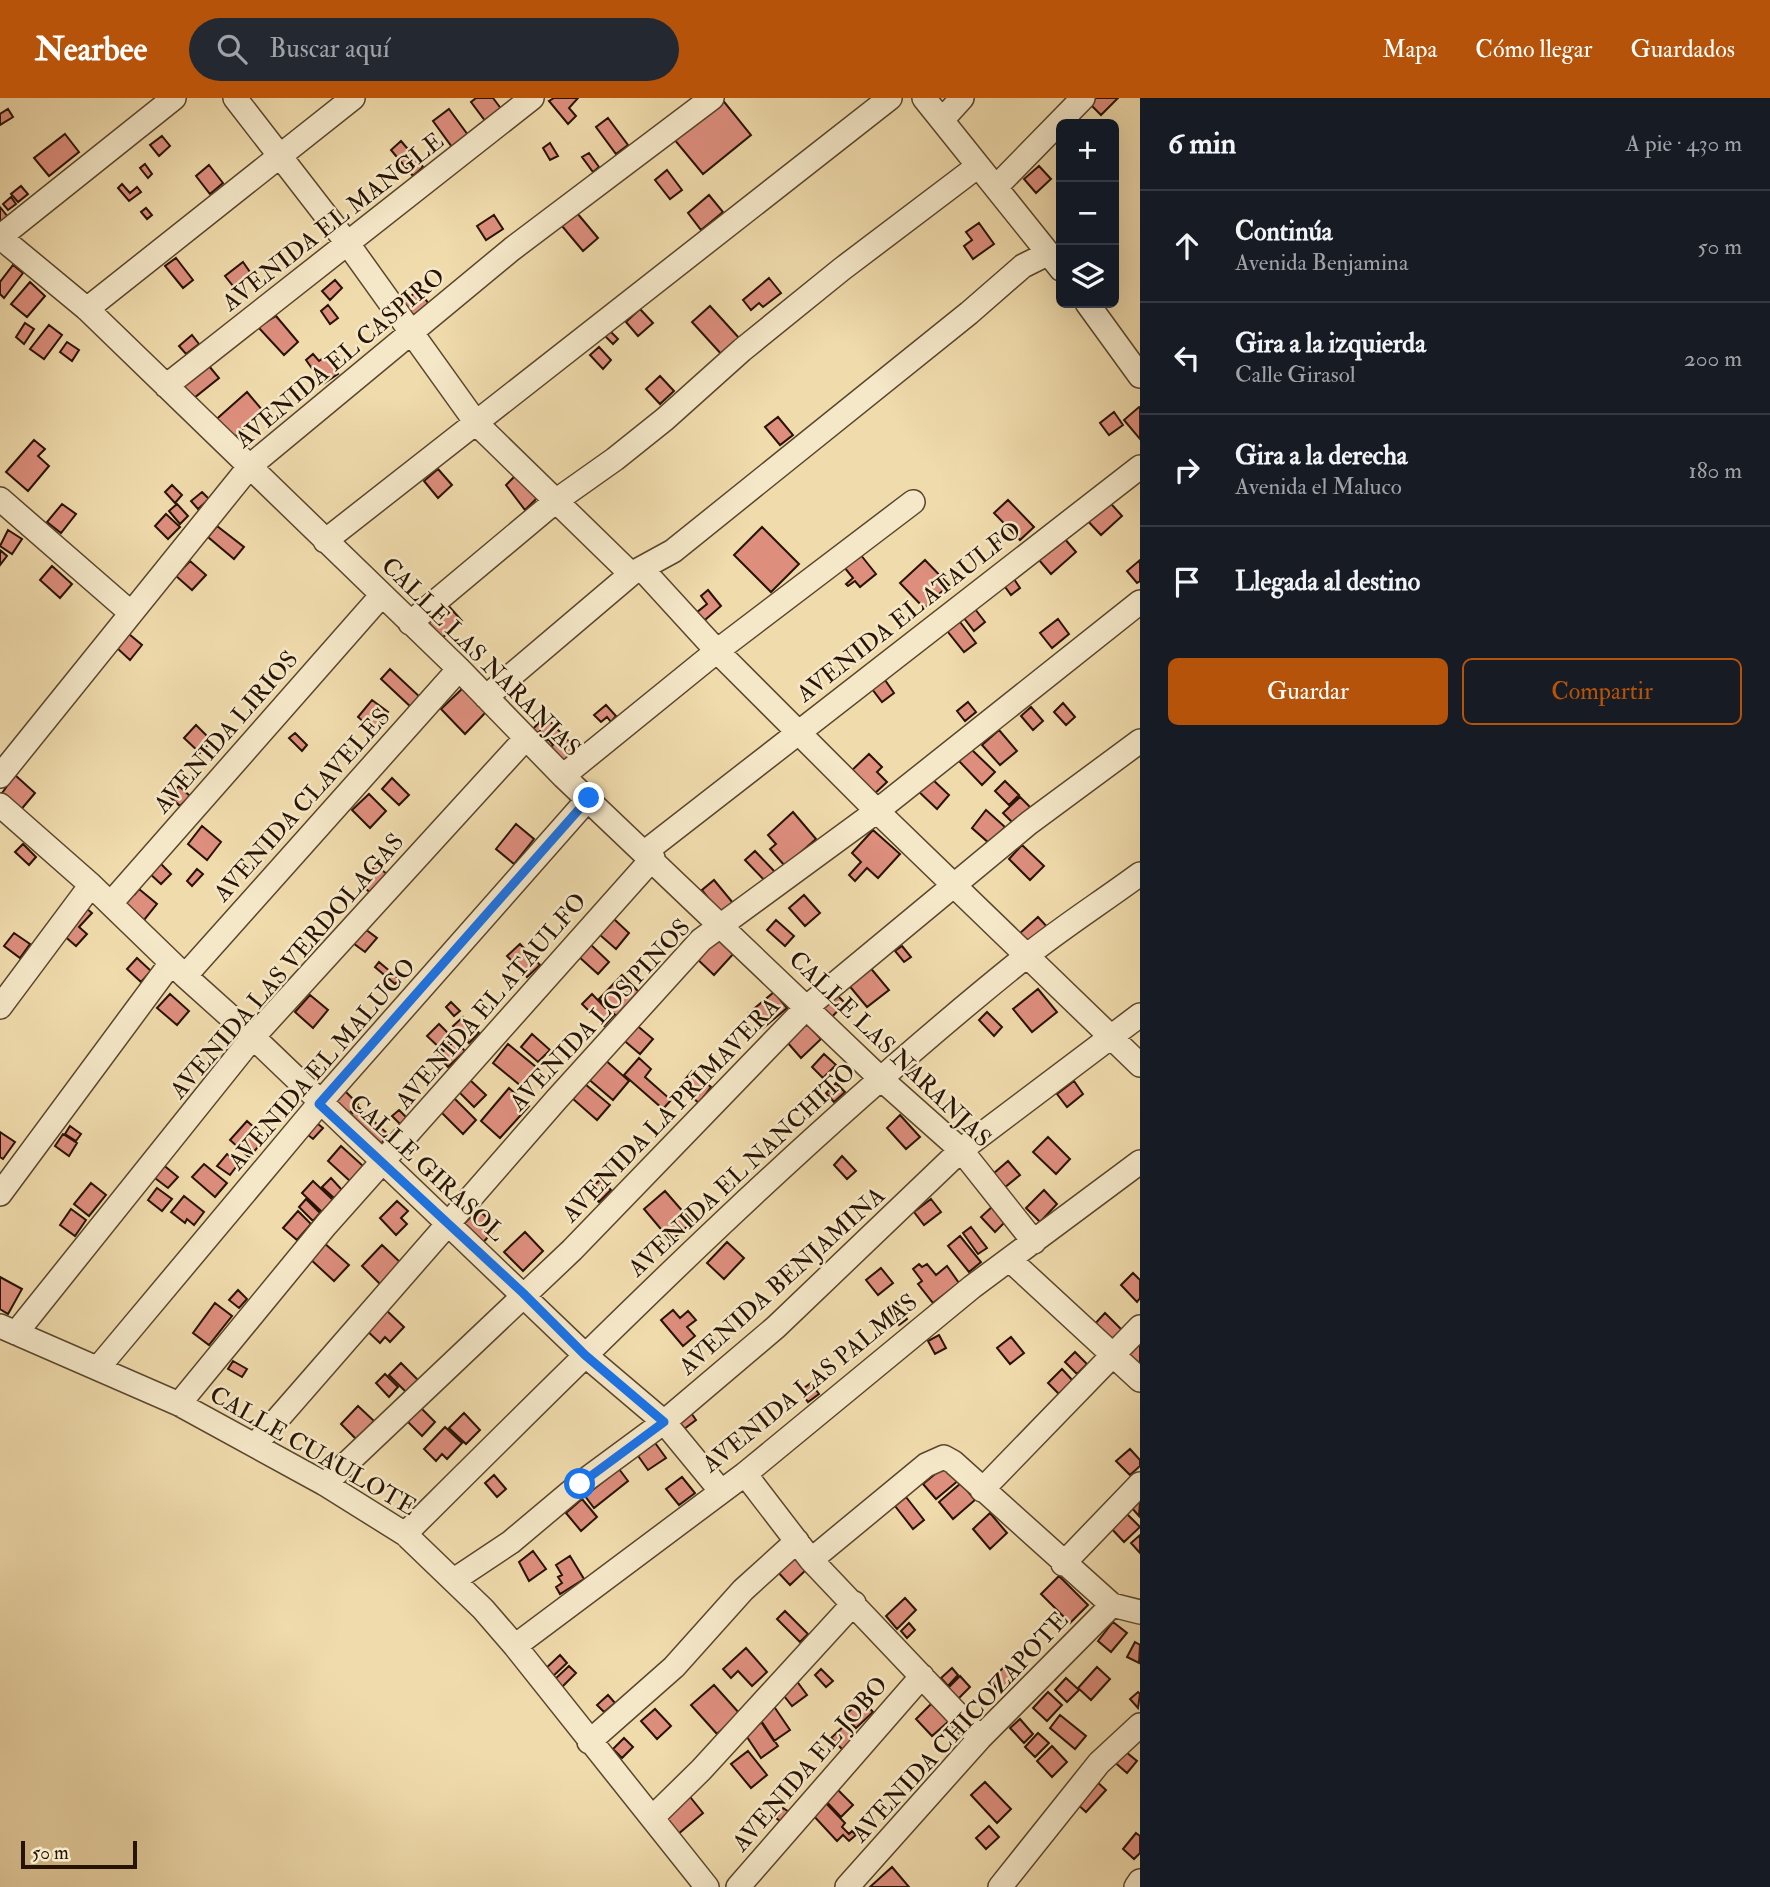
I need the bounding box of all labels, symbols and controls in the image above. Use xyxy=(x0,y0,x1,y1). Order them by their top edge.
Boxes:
search box xyxy=(189,18,679,81)
text: Nearbee xyxy=(35,29,147,70)
icon: search xyxy=(213,30,251,68)
text: Buscar aquí xyxy=(269,33,390,65)
text: Mapa xyxy=(1382,34,1437,65)
text: Cómo llegar xyxy=(1475,34,1592,65)
text: Guardados xyxy=(1630,34,1735,65)
map controls xyxy=(1056,119,1119,308)
button: + xyxy=(1056,119,1119,182)
text: 6 min xyxy=(1168,125,1236,162)
street label: AVENIDA EL MANGLE xyxy=(215,126,450,319)
text: A pie · 430 m xyxy=(1625,129,1742,158)
button: − xyxy=(1056,182,1119,245)
text: Continúa xyxy=(1235,216,1333,248)
icon: ahead xyxy=(1168,227,1206,265)
text: 50 m xyxy=(1698,232,1742,261)
button: layers xyxy=(1056,245,1119,308)
text: Avenida Benjamina xyxy=(1235,248,1408,277)
street label: AVENIDA EL CASPIRO xyxy=(228,261,451,456)
text: Gira a la izquierda xyxy=(1235,328,1426,360)
icon: left xyxy=(1168,339,1206,377)
text: 200 m xyxy=(1684,344,1742,373)
text: Calle Girasol xyxy=(1235,360,1356,389)
text: Gira a la derecha xyxy=(1235,440,1408,472)
icon: right xyxy=(1168,451,1206,489)
text: 180 m xyxy=(1689,456,1742,485)
text: Avenida el Maluco xyxy=(1235,472,1402,501)
street label: AVENIDA EL ATAULFO xyxy=(790,515,1028,710)
street label: CALLE LAS NARANJAS xyxy=(375,551,587,763)
icon: arrive xyxy=(1168,563,1206,601)
text: Llegada al destino xyxy=(1235,566,1420,598)
street label: AVENIDA LIRIOS xyxy=(146,644,305,820)
button: Guardar xyxy=(1168,658,1448,725)
button: Compartir xyxy=(1462,658,1742,725)
street label: AVENIDA CLAVELES xyxy=(206,702,397,909)
route end xyxy=(573,782,604,813)
street label: AVENIDA LAS VERDOLAGAS xyxy=(162,827,411,1106)
street label: AVENIDA EL ATAULFO xyxy=(388,886,593,1116)
street label: AVENIDA LOS PINOS xyxy=(502,912,697,1118)
street label: CALLE LAS NARANJAS xyxy=(782,944,998,1154)
street label: AVENIDA EL MALUCO xyxy=(221,952,423,1177)
street label: AVENIDA LA PRIMAVERA xyxy=(554,991,787,1230)
street label: AVENIDA EL NANCHITO xyxy=(621,1056,862,1284)
street label: CALLE GIRASOL xyxy=(342,1088,512,1249)
street label: AVENIDA BENJAMINA xyxy=(672,1180,892,1383)
street label: AVENIDA LAS PALMAS xyxy=(695,1287,924,1480)
street label: CALLE CUAULOTE xyxy=(204,1379,422,1523)
route start xyxy=(564,1468,595,1499)
street label: AVENIDA CHICOZAPOTE xyxy=(844,1605,1075,1850)
street label: AVENIDA EL JOBO xyxy=(725,1670,895,1859)
scale bar xyxy=(21,1838,136,1870)
text: 50 m xyxy=(32,1841,69,1865)

